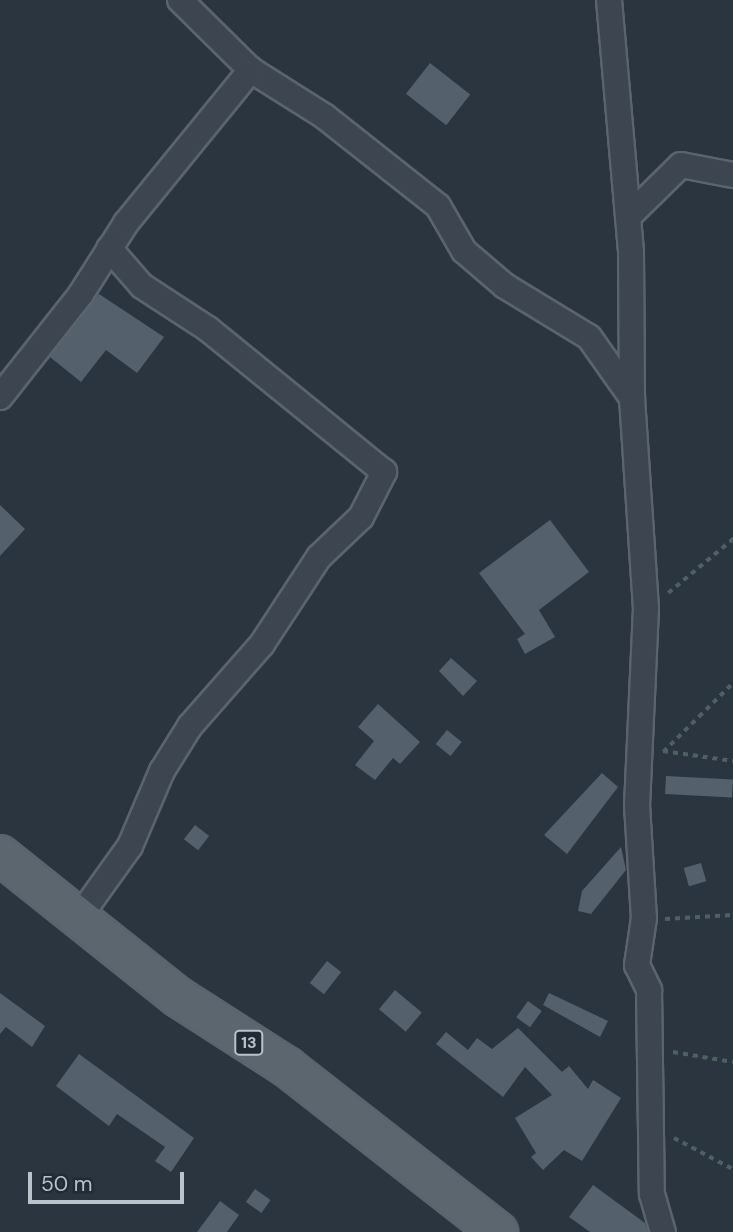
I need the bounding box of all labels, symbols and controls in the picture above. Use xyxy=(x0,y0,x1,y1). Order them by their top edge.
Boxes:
road number: 13 xyxy=(233,1030,265,1056)
scale bar xyxy=(32,1158,187,1202)
text: 50 m xyxy=(41,1170,92,1198)

